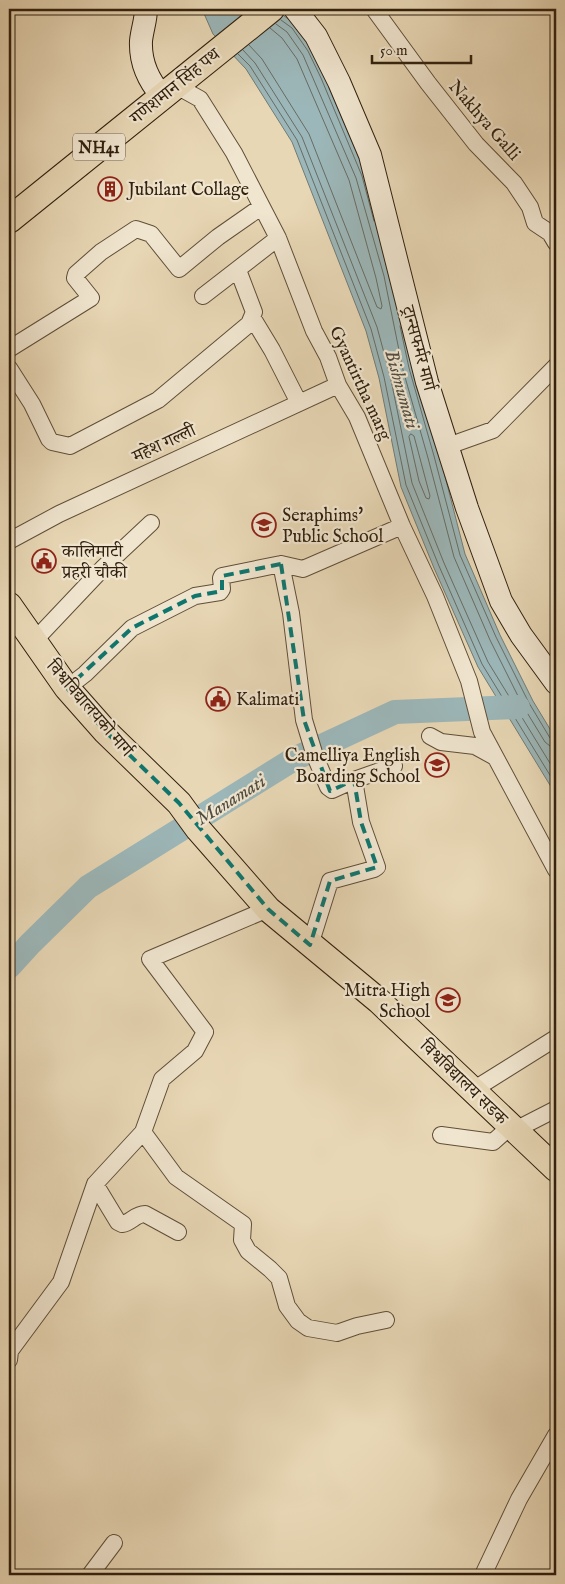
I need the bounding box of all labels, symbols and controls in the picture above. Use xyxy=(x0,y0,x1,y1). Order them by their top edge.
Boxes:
scale bar xyxy=(372,32,471,64)
text: 50 m xyxy=(380,41,408,60)
street label: गणेशमान सिंह पथ xyxy=(125,42,227,131)
street label: Nakhya Galli xyxy=(443,76,525,166)
road number: NH41 xyxy=(73,134,125,160)
building icon: Jubilant Collage xyxy=(97,176,123,202)
place label: Jubilant Collage xyxy=(126,179,249,202)
street label: ट्रान्सफर्मर मार्ग xyxy=(395,302,440,395)
street label: Gyantirtha marg xyxy=(323,323,396,445)
water label: Bishnumati xyxy=(378,347,424,433)
street label: महेश गल्ली xyxy=(128,419,201,469)
place label: Seraphims' Public School xyxy=(282,505,383,549)
school or university icon: Seraphims' Public School xyxy=(251,512,277,538)
place label: कालिमाटी प्रहरी चौकी xyxy=(61,541,128,585)
public building icon: कालिमाटी प्रहरी चौकी xyxy=(31,548,57,574)
street label: विश्वविद्यालयको मार्ग xyxy=(40,655,138,763)
public building icon: Kalimati xyxy=(205,686,231,712)
place label: Kalimati xyxy=(236,689,299,712)
place label: Camelliya English Boarding School xyxy=(285,745,420,789)
school or university icon: Camelliya English Boarding School xyxy=(424,752,450,778)
water label: Manamati xyxy=(192,769,272,832)
place label: Mitra High School xyxy=(344,980,430,1024)
school or university icon: Mitra High School xyxy=(435,987,461,1013)
street label: विश्वविद्यालय सडक xyxy=(413,1035,513,1132)

